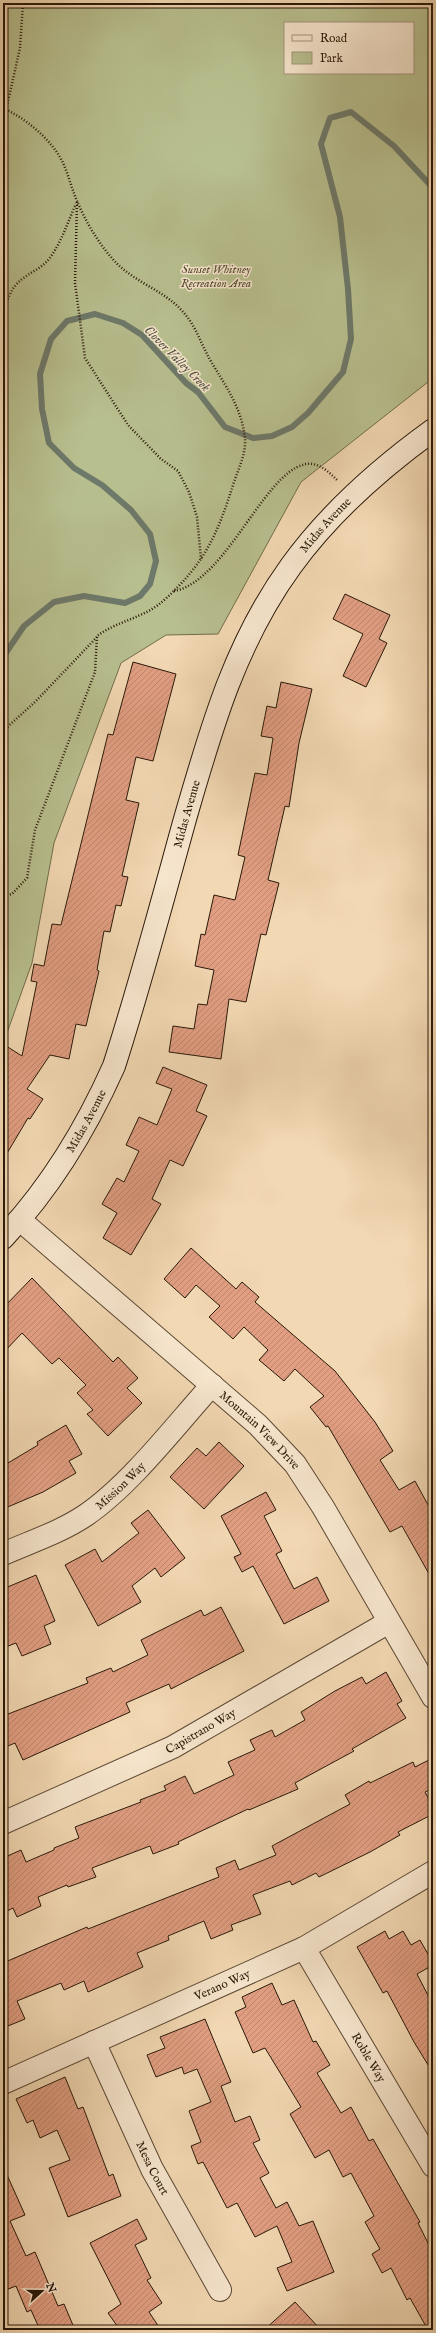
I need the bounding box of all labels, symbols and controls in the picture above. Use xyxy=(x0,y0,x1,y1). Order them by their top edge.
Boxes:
legend xyxy=(284,22,414,74)
text: Road xyxy=(320,31,348,46)
text: Park xyxy=(320,51,343,66)
park label: Sunset Whitney Recreation Area xyxy=(181,262,251,291)
water label: Clover Valley Creek xyxy=(140,322,214,396)
street label: Midas Avenue xyxy=(297,494,355,556)
street label: Midas Avenue xyxy=(170,778,204,850)
street label: Midas Avenue xyxy=(63,1087,110,1155)
street label: Mountain View Drive xyxy=(216,1388,304,1473)
street label: Mission Way xyxy=(92,1459,149,1513)
street label: Capistrano Way xyxy=(163,1705,239,1757)
street label: Verano Way xyxy=(191,1966,252,2005)
street label: Roble Way xyxy=(348,2030,389,2085)
street label: Mesa Court xyxy=(132,2139,172,2198)
north arrow xyxy=(22,2271,62,2311)
text: N xyxy=(42,2280,59,2295)

